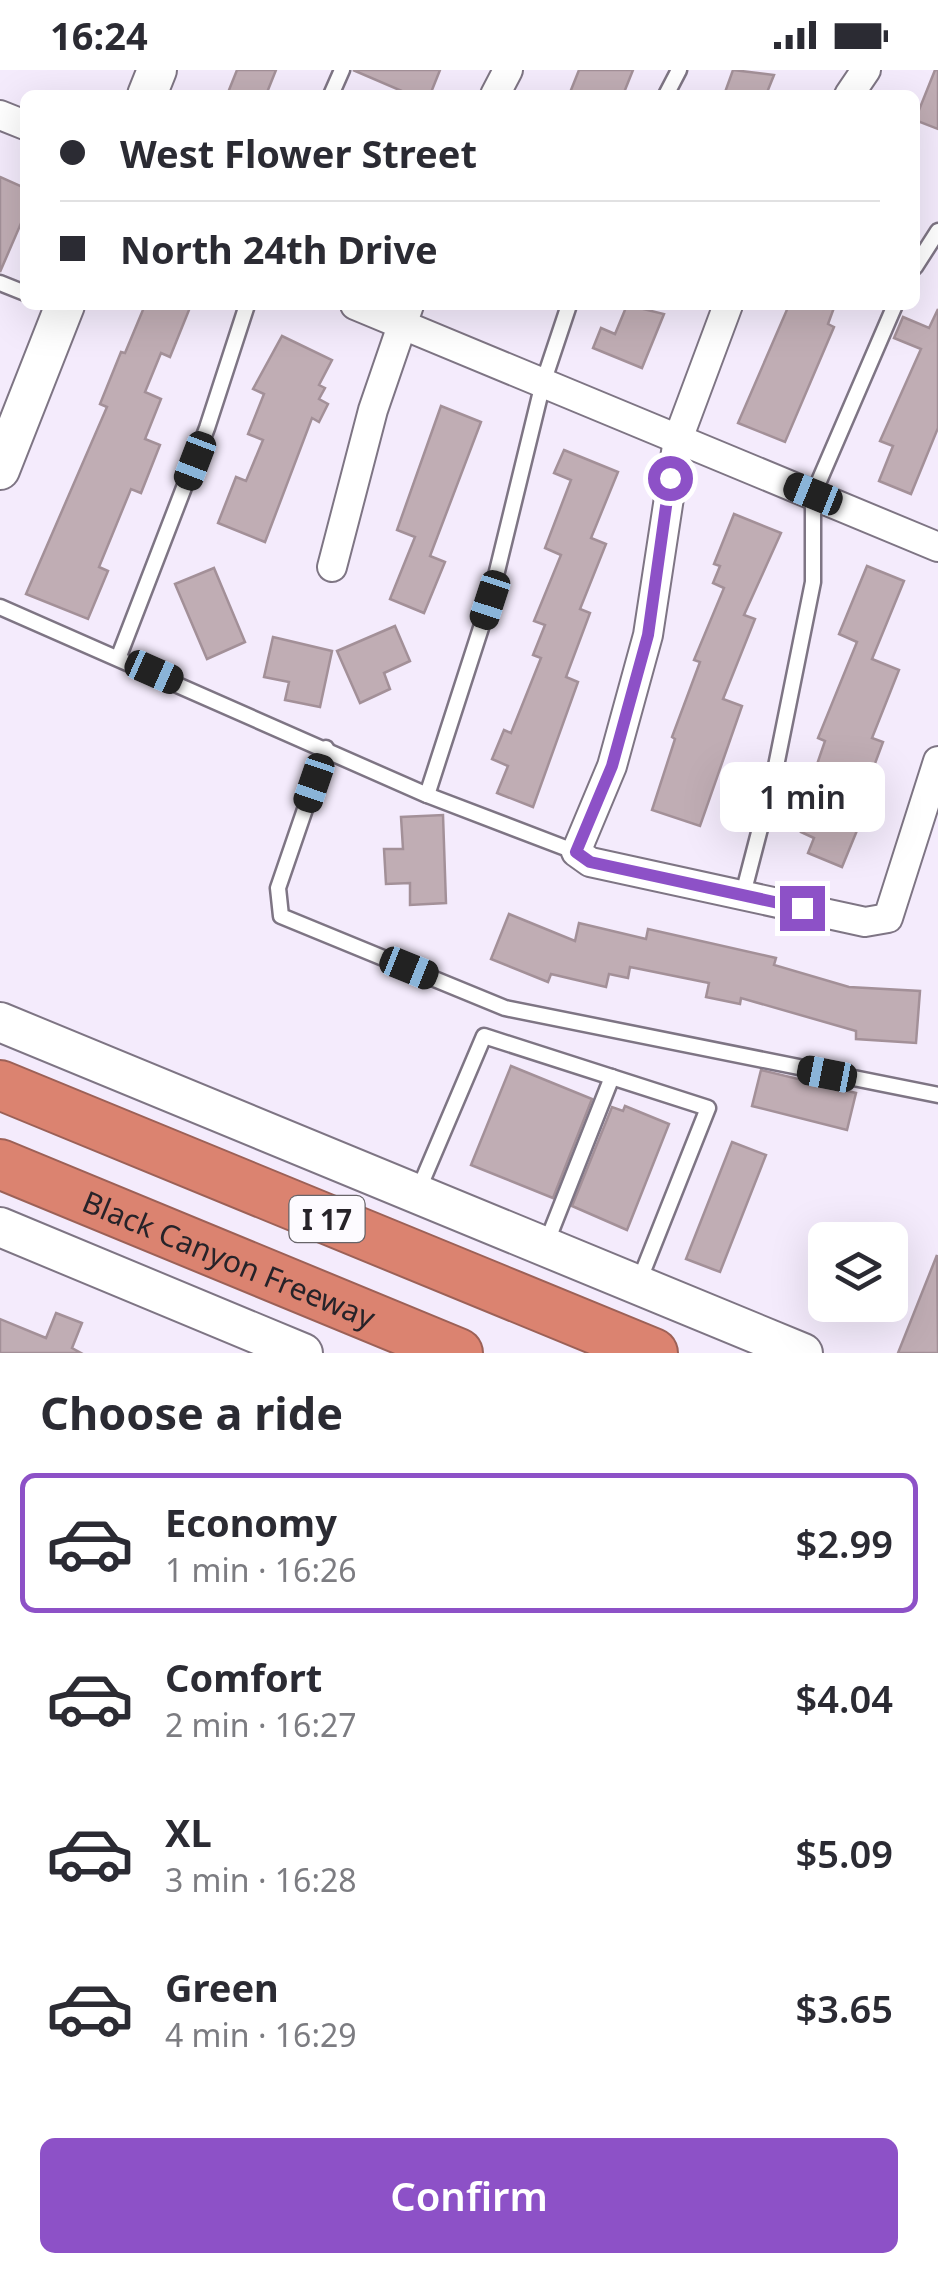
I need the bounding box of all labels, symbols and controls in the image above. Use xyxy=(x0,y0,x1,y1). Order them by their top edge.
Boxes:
text: 16:24 xyxy=(50,9,148,61)
text: West Flower Street xyxy=(120,127,477,179)
text: North 24th Drive xyxy=(120,223,438,275)
car xyxy=(170,428,220,494)
route start xyxy=(648,456,693,501)
car xyxy=(780,469,846,519)
car xyxy=(466,567,514,633)
car xyxy=(120,646,188,698)
car xyxy=(290,750,338,816)
callout: 1 min xyxy=(720,763,884,833)
text: 1 min xyxy=(759,775,846,818)
route end xyxy=(780,886,825,931)
car xyxy=(376,943,442,993)
car xyxy=(795,1054,859,1094)
street label: Black Canyon Freeway xyxy=(77,1180,382,1337)
road number: I 17 xyxy=(290,1196,364,1242)
map controls xyxy=(808,1222,908,1322)
button: layers xyxy=(808,1222,908,1322)
text: Choose a ride xyxy=(40,1382,343,1443)
text: Economy xyxy=(165,1496,337,1548)
icon: car xyxy=(45,1498,135,1588)
text: $2.99 xyxy=(796,1517,893,1569)
text: 1 min · 16:26 xyxy=(165,1548,357,1591)
text: Comfort xyxy=(165,1651,322,1703)
icon: car xyxy=(45,1653,135,1743)
text: $4.04 xyxy=(796,1672,893,1724)
text: 2 min · 16:27 xyxy=(165,1703,357,1746)
text: XL xyxy=(165,1806,212,1858)
icon: car xyxy=(45,1808,135,1898)
text: $5.09 xyxy=(796,1827,893,1879)
text: 3 min · 16:28 xyxy=(165,1858,357,1901)
text: Green xyxy=(165,1961,279,2013)
icon: car xyxy=(45,1963,135,2053)
text: $3.65 xyxy=(796,1982,893,2034)
text: 4 min · 16:29 xyxy=(165,2013,357,2056)
button: Confirm xyxy=(40,2138,898,2253)

